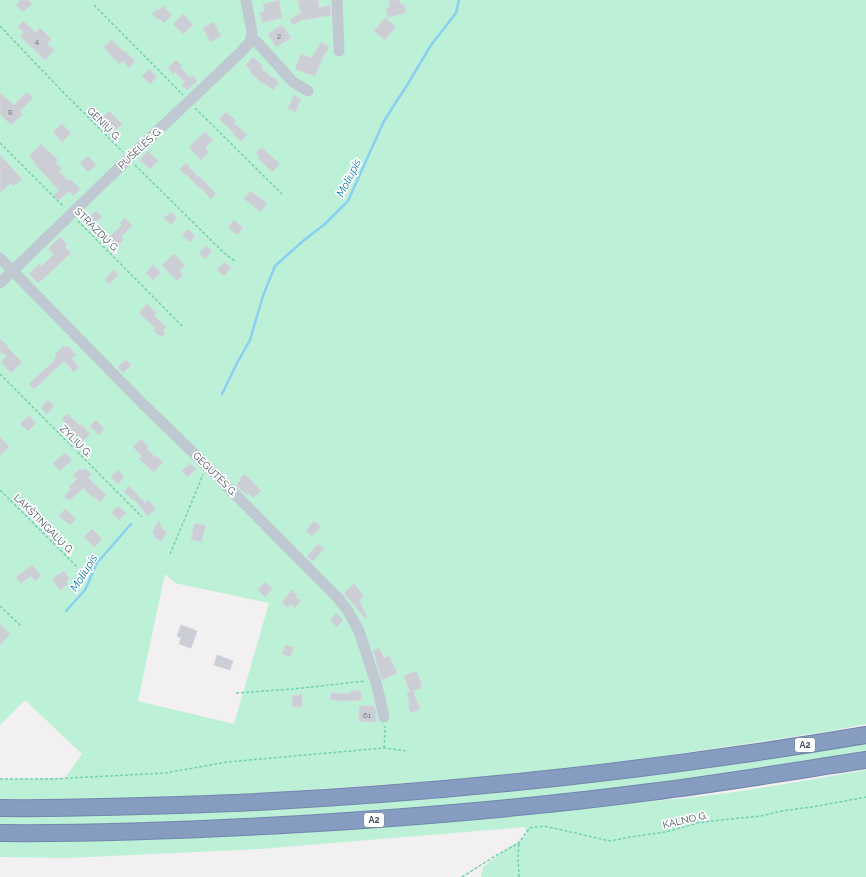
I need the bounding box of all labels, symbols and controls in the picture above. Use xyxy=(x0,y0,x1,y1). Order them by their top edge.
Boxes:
house number: 2 xyxy=(277,31,281,41)
house number: 4 xyxy=(35,36,40,46)
street label: GENIŲ G. xyxy=(85,105,123,143)
house number: 8 xyxy=(8,107,13,117)
street label: PUŠELĖS G. xyxy=(116,125,164,171)
water label: Moliupis xyxy=(334,157,364,199)
street label: STRAZDŲ G. xyxy=(73,206,121,254)
street label: ZYLIŲ G. xyxy=(58,423,94,459)
street label: GEGUTĖS G. xyxy=(191,450,239,498)
street label: LAKŠTINGALŲ G. xyxy=(12,492,76,556)
water label: Moliupis xyxy=(68,552,100,594)
house number: 61 xyxy=(363,710,372,720)
road number: A2 xyxy=(795,738,815,752)
street label: KALNO G. xyxy=(661,809,709,831)
road number: A2 xyxy=(364,813,384,827)

